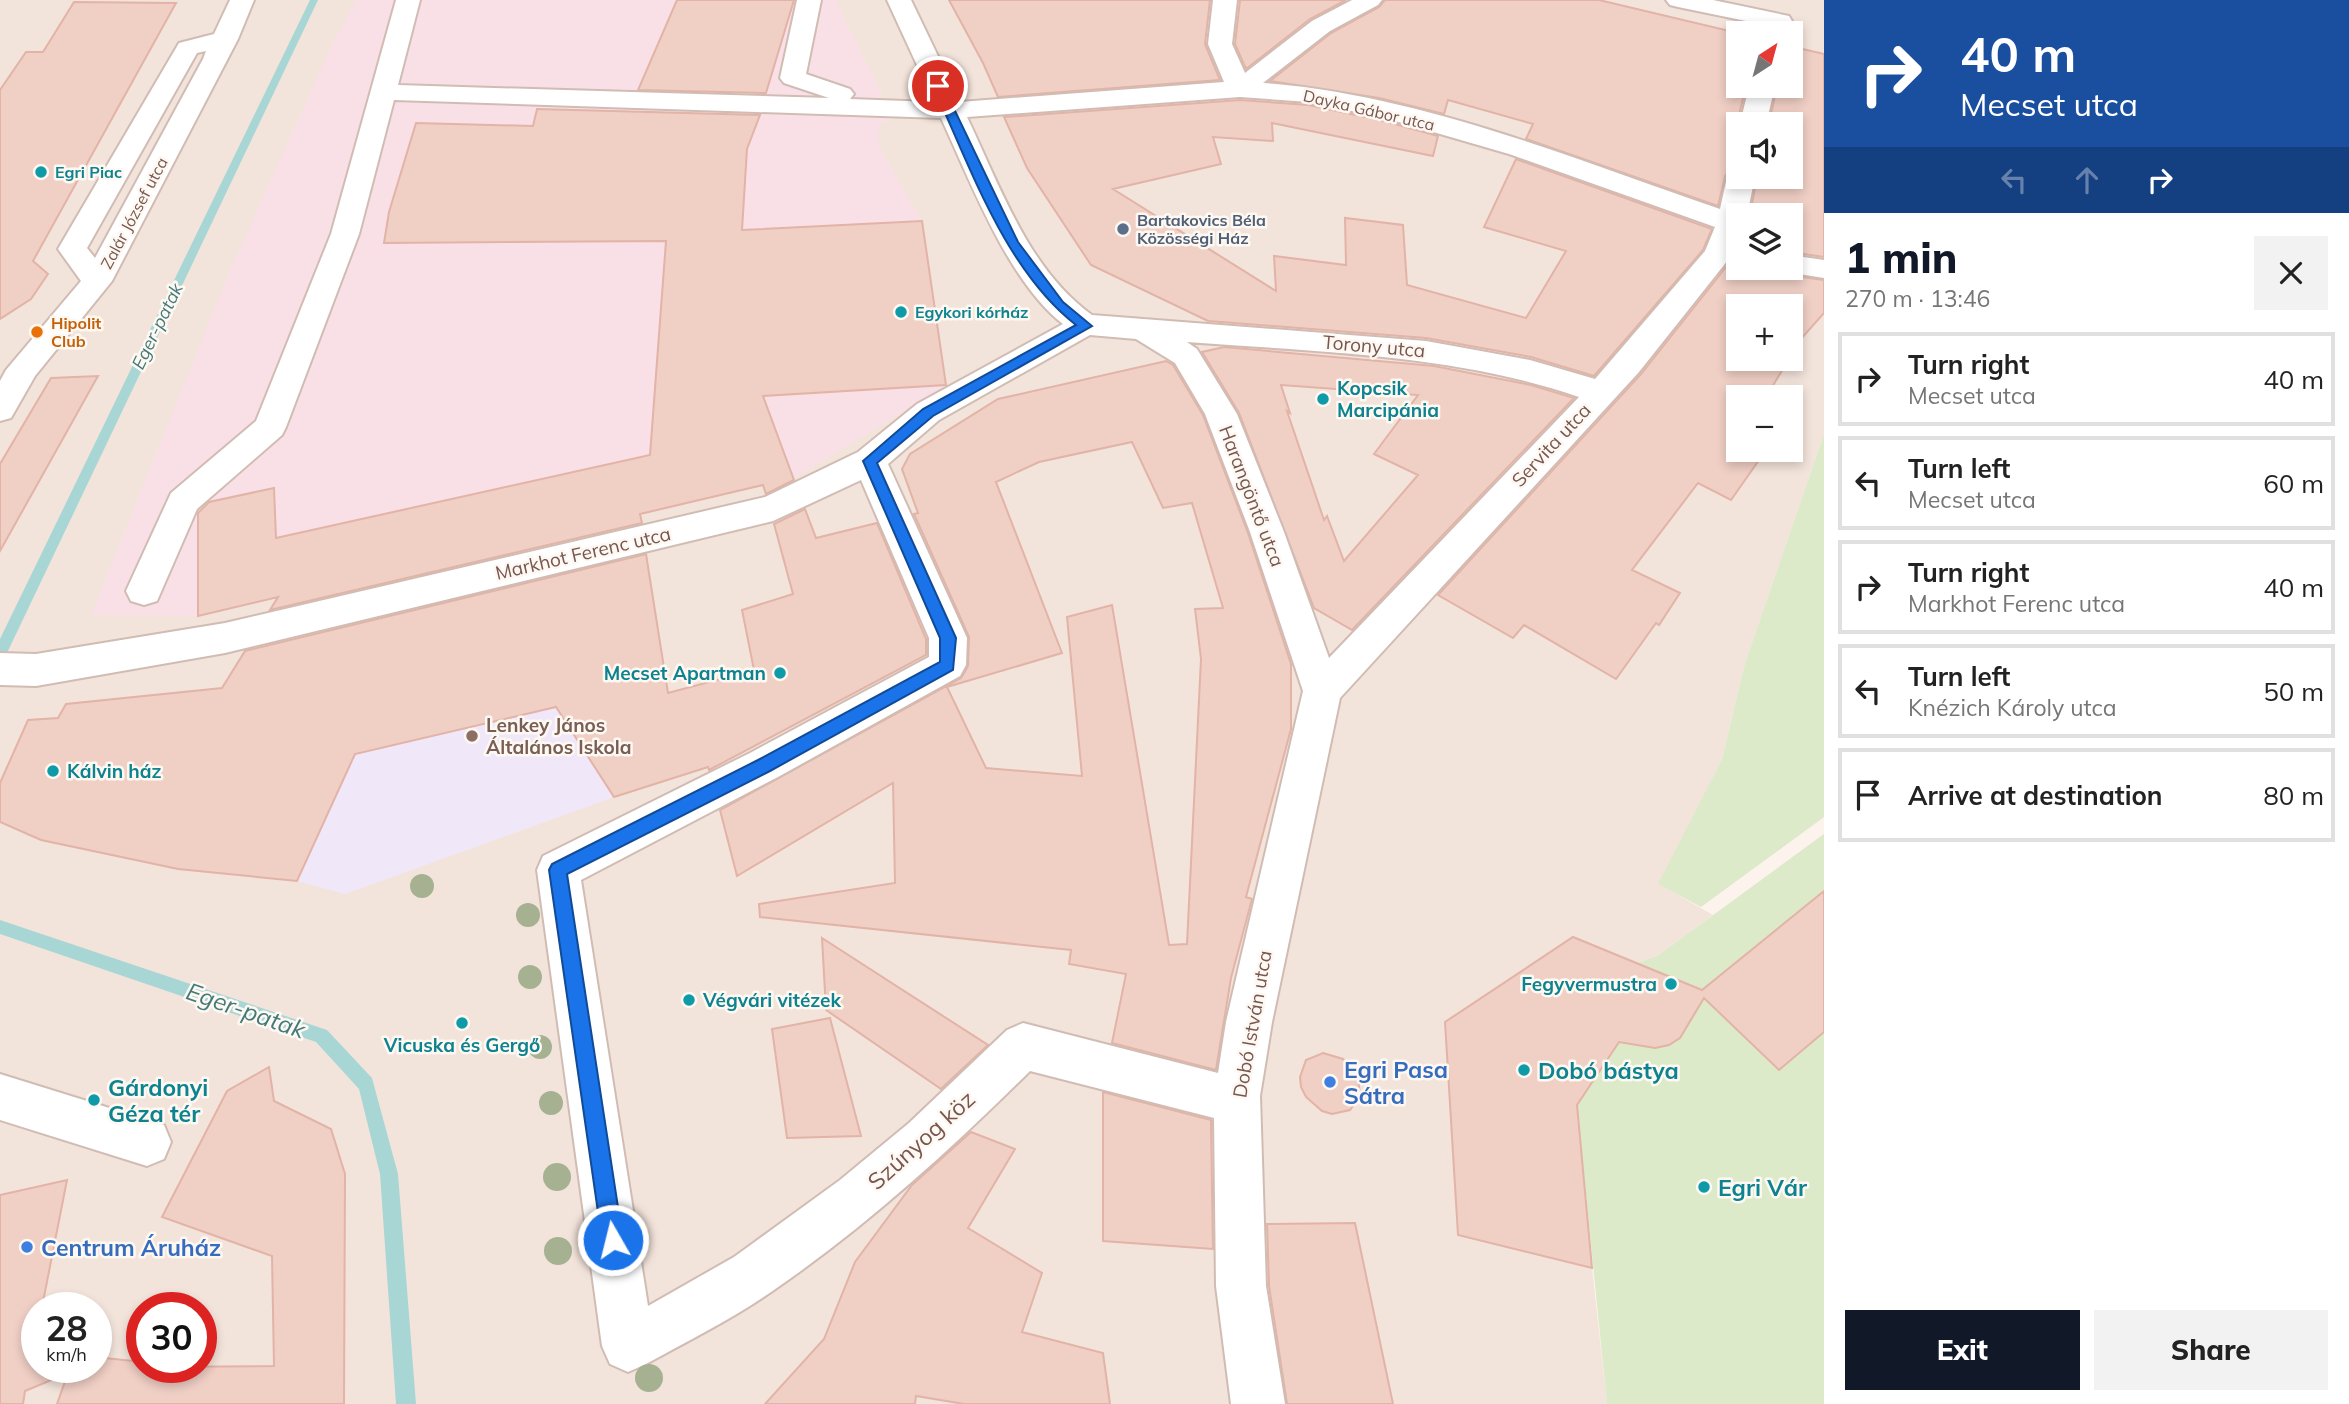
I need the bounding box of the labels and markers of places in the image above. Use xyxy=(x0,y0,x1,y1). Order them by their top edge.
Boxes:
pin xyxy=(908,56,968,116)
place label: Egri Piac xyxy=(55,162,122,182)
marker: Egri Piac xyxy=(33,164,49,180)
place label: Bartakovics Béla Közösségi Ház xyxy=(1137,210,1266,248)
marker: Bartakovics Béla Közösségi Ház xyxy=(1115,221,1131,237)
place label: Egykori kórház xyxy=(915,302,1029,322)
marker: Egykori kórház xyxy=(893,304,909,320)
place label: Hipolit Club xyxy=(51,313,101,351)
marker: Hipolit Club xyxy=(29,324,45,340)
place label: Kopcsik Marcipánia xyxy=(1337,376,1439,422)
marker: Kopcsik Marcipánia xyxy=(1315,391,1331,407)
place label: Mecset Apartman xyxy=(604,661,766,685)
marker: Mecset Apartman xyxy=(772,665,788,681)
place label: Lenkey János Általános Iskola xyxy=(486,713,632,759)
marker: Lenkey János Általános Iskola xyxy=(464,728,480,744)
place label: Kálvin ház xyxy=(67,759,162,783)
marker: Kálvin ház xyxy=(45,763,61,779)
place label: Fegyvermustra xyxy=(1521,972,1657,996)
marker: Fegyvermustra xyxy=(1663,976,1679,992)
place label: Végvári vitézek xyxy=(702,988,841,1012)
marker: Végvári vitézek xyxy=(681,992,697,1008)
marker: Vicuska és Gergő xyxy=(454,1015,470,1031)
place label: Vicuska és Gergő xyxy=(383,1033,540,1057)
place label: Egri Pasa Sátra xyxy=(1344,1055,1448,1110)
place label: Dobó bástya xyxy=(1538,1056,1679,1085)
marker: Dobó bástya xyxy=(1516,1062,1532,1078)
place label: Gárdonyi Géza tér xyxy=(108,1073,208,1128)
marker: Egri Pasa Sátra xyxy=(1322,1074,1338,1090)
marker: Gárdonyi Géza tér xyxy=(86,1092,102,1108)
place label: Egri Vár xyxy=(1718,1173,1807,1202)
marker: Egri Vár xyxy=(1696,1179,1712,1195)
place label: Centrum Áruház xyxy=(41,1233,221,1262)
marker: Centrum Áruház xyxy=(19,1239,35,1255)

